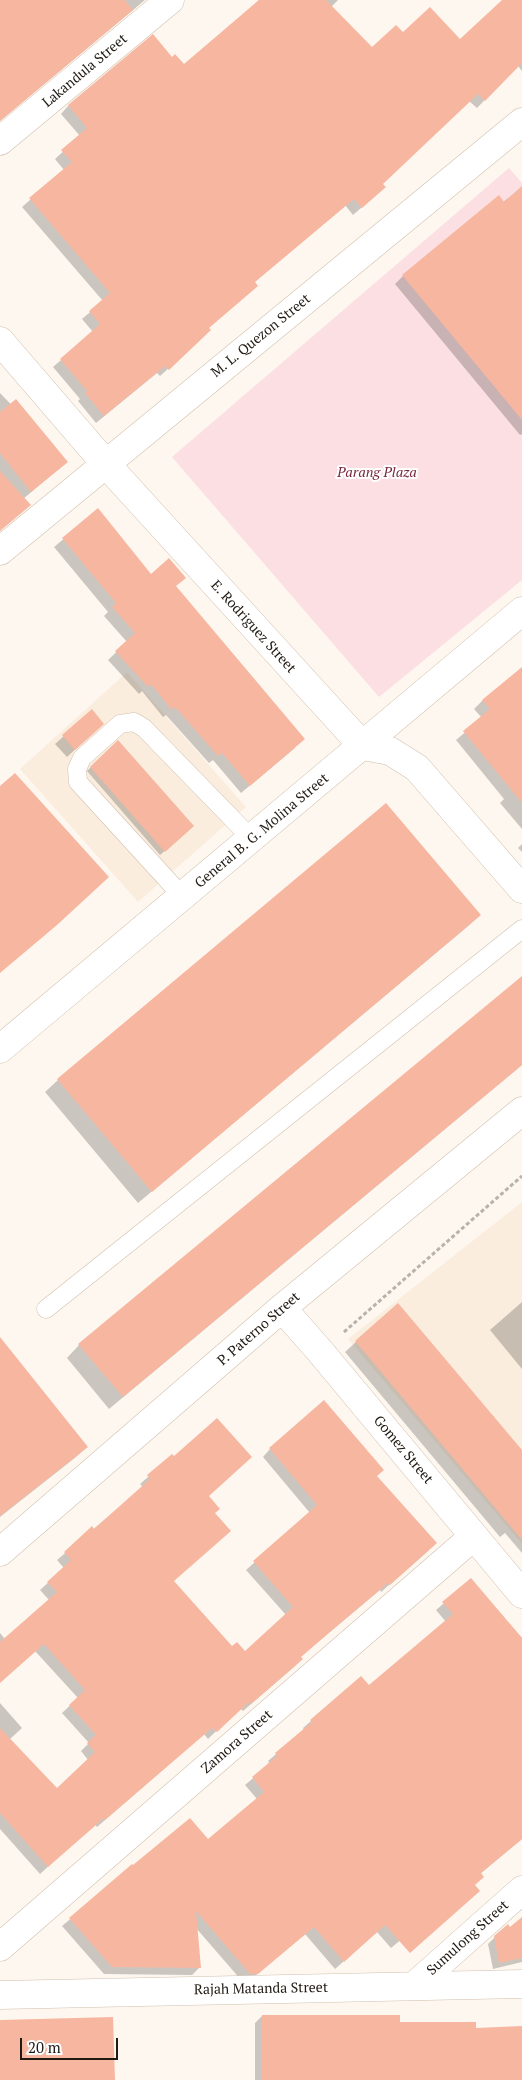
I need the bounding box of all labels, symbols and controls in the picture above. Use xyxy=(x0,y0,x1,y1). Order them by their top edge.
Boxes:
street label: Lakandula Street xyxy=(39,31,131,111)
street label: M. L. Quezon Street xyxy=(208,291,314,381)
park label: Parang Plaza xyxy=(337,465,417,481)
street label: E. Rodriguez Street xyxy=(207,577,299,677)
street label: General B. G. Molina Street xyxy=(192,770,332,892)
street label: P. Paterno Street xyxy=(214,1289,304,1369)
street label: Gomez Street xyxy=(370,1412,436,1488)
street label: Zamora Street xyxy=(198,1707,276,1777)
street label: Sumulong Street xyxy=(424,1897,512,1979)
street label: Rajah Matanda Street xyxy=(194,1979,328,1999)
scale bar xyxy=(22,2028,120,2060)
text: 20 m xyxy=(28,2037,61,2057)

